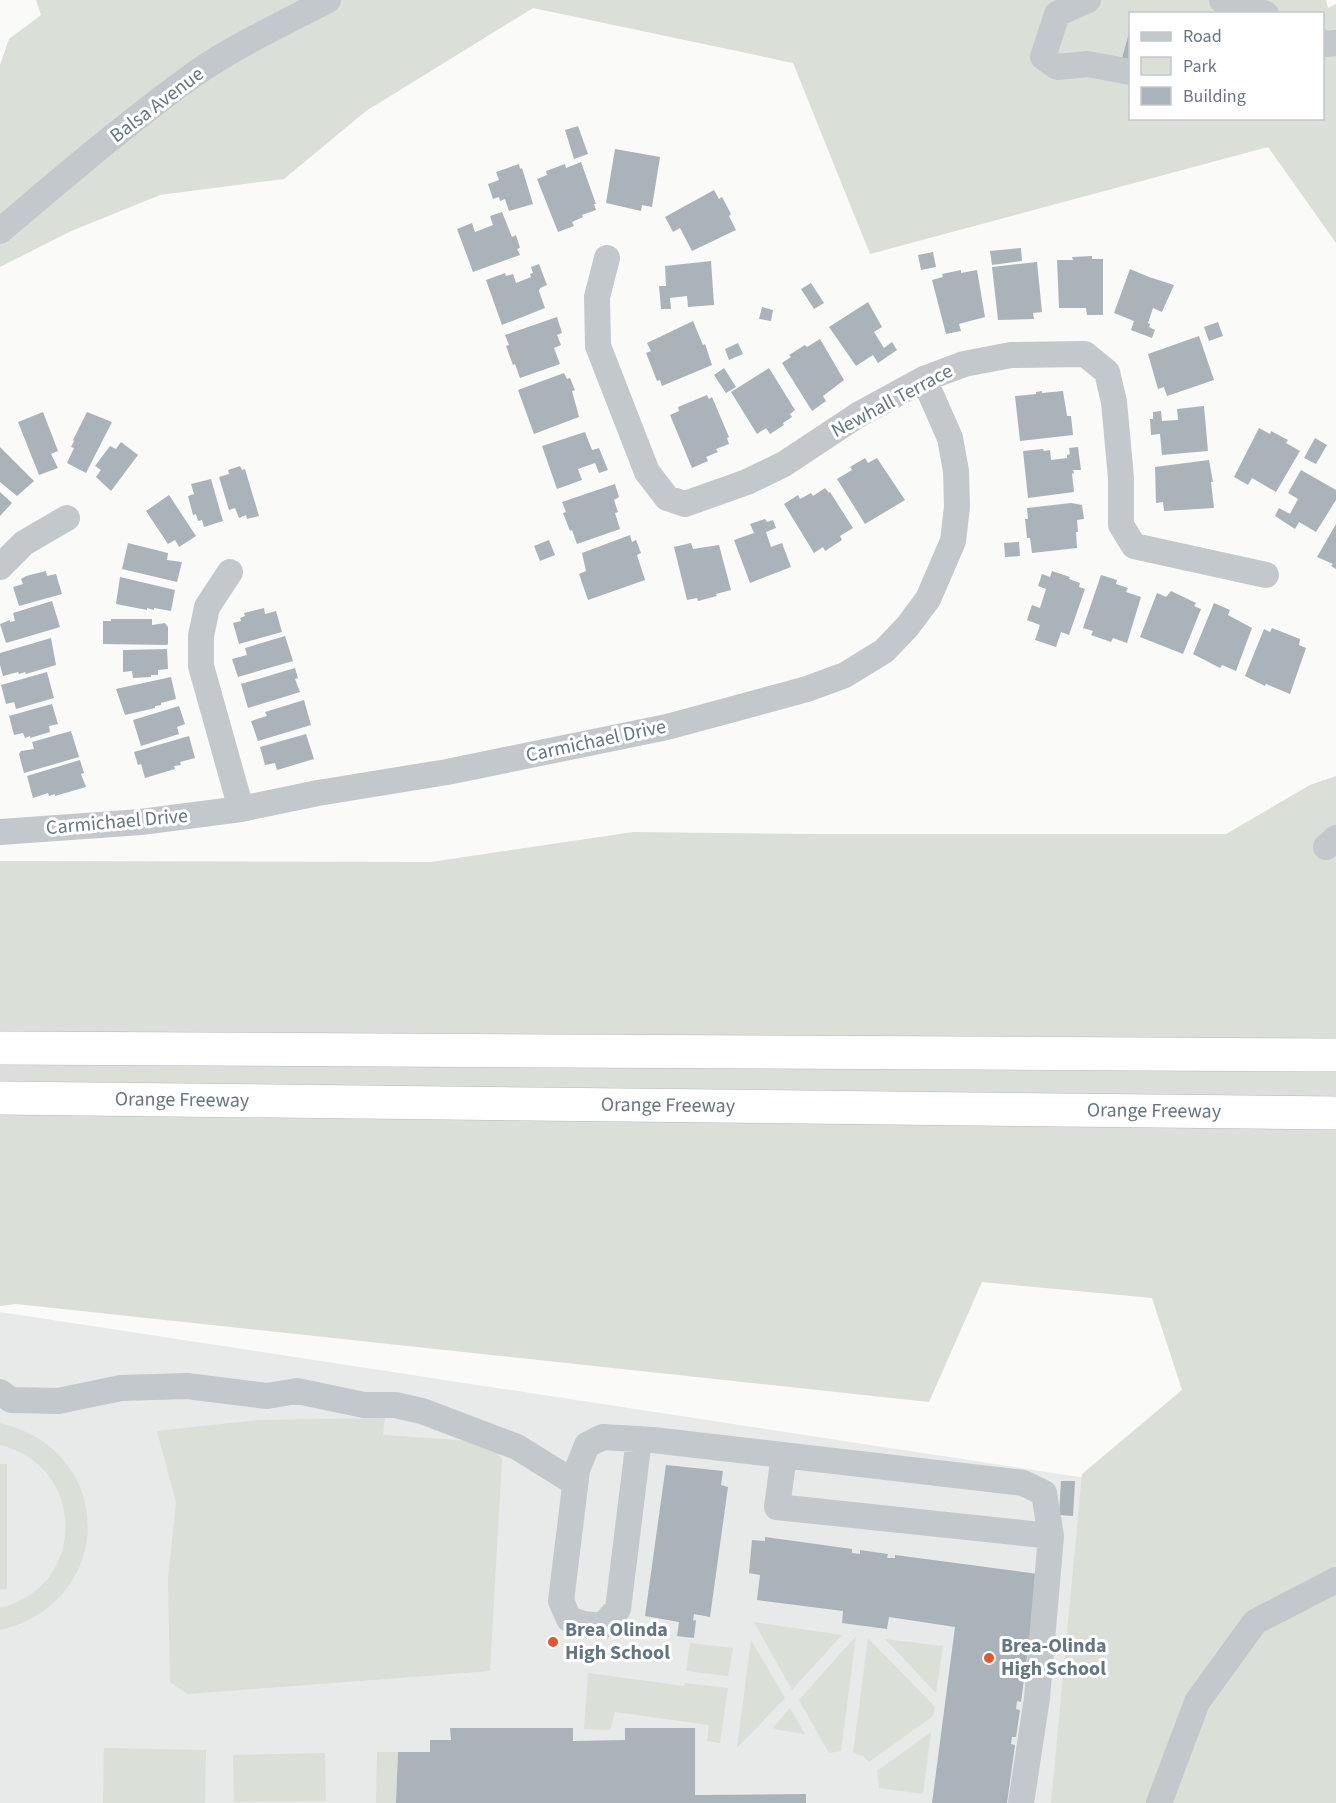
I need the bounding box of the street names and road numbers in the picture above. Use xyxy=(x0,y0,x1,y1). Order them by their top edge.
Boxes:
street label: Balsa Avenue xyxy=(104,60,210,150)
street label: Newhall Terrace xyxy=(826,357,958,445)
street label: Carmichael Drive xyxy=(523,712,669,769)
street label: Carmichael Drive xyxy=(45,802,189,842)
street label: Orange Freeway xyxy=(115,1085,250,1115)
street label: Orange Freeway xyxy=(601,1091,736,1120)
street label: Orange Freeway xyxy=(1087,1096,1222,1126)

